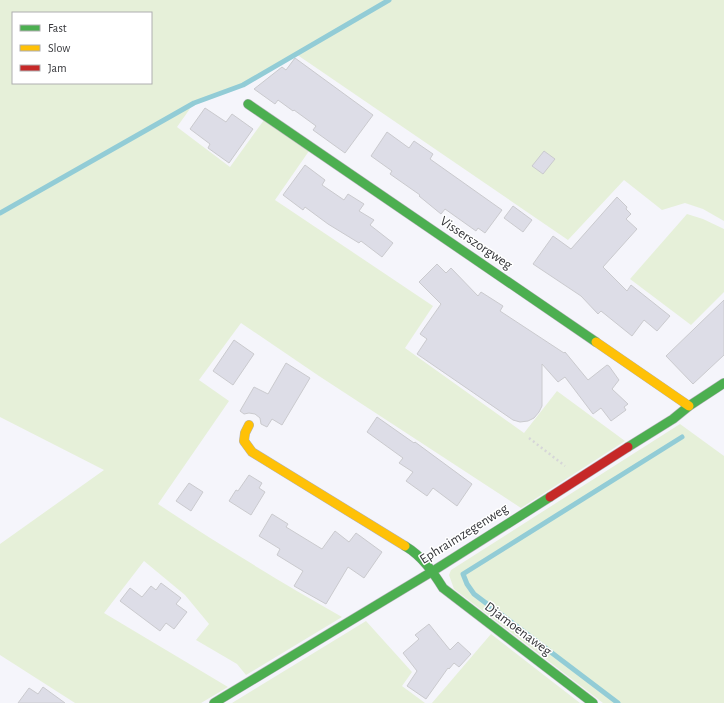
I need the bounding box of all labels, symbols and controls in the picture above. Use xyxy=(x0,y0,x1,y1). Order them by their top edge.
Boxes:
legend xyxy=(12,12,152,84)
text: Fast xyxy=(48,22,67,34)
text: Slow xyxy=(48,42,70,54)
text: Jam xyxy=(48,62,67,74)
street label: Visserszorgweg xyxy=(437,214,515,272)
street label: Ephraimzegenweg xyxy=(417,501,511,567)
street label: Djamoenaweg xyxy=(482,599,554,659)

